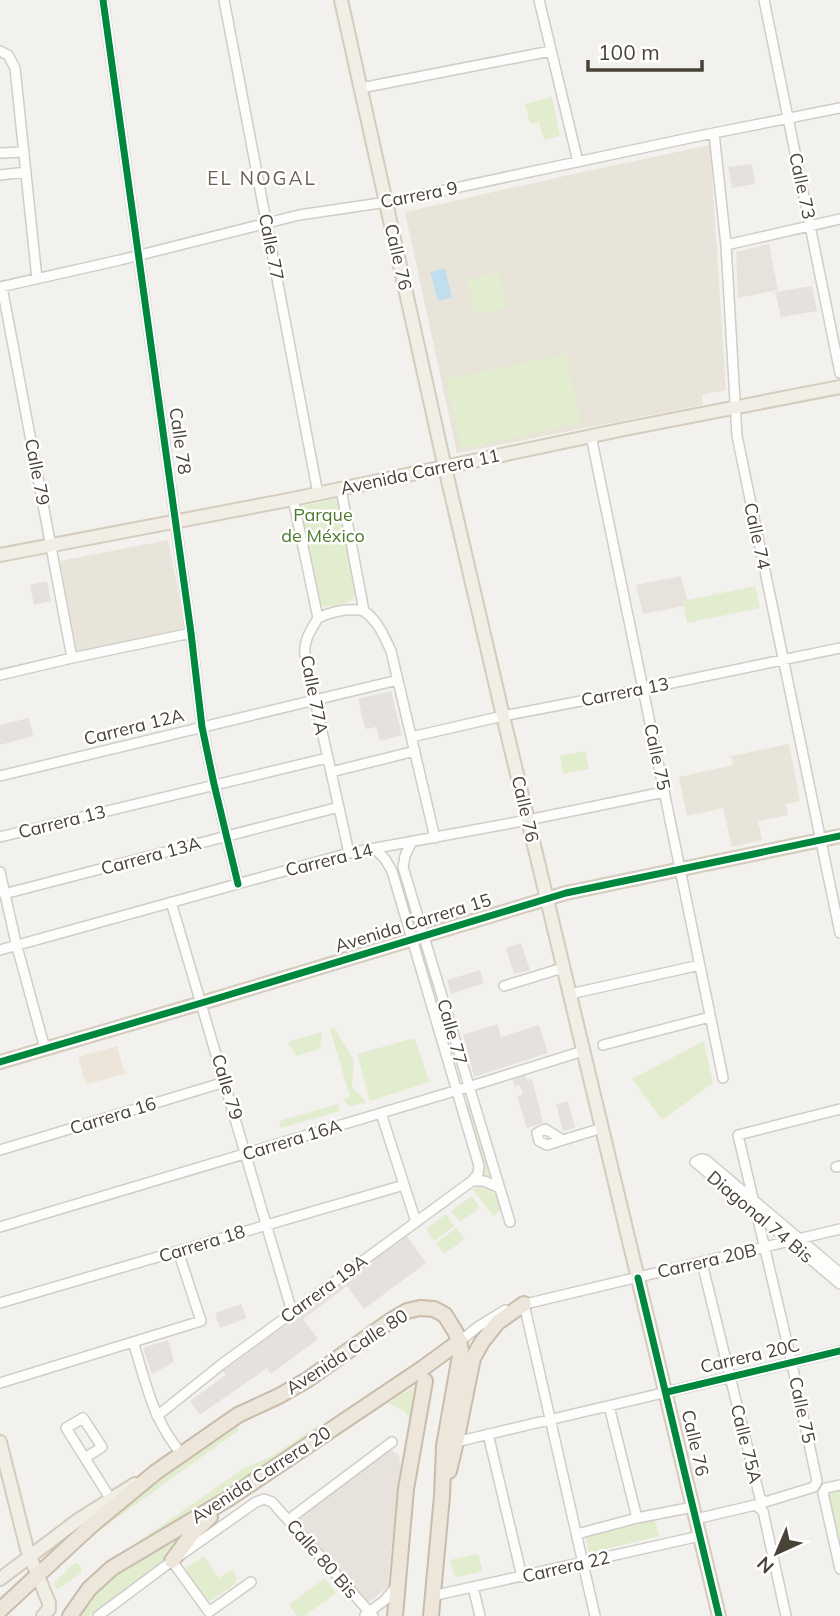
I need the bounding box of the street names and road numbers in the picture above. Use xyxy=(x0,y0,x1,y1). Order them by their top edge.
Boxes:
street label: Calle 73 xyxy=(784,151,821,221)
street label: Carrera 9 xyxy=(378,176,460,213)
street label: Calle 77 xyxy=(254,212,289,282)
street label: Calle 76 xyxy=(380,221,417,292)
street label: Calle 78 xyxy=(164,406,197,476)
street label: Calle 79 xyxy=(20,437,55,507)
street label: Avenida Carrera 11 xyxy=(338,443,502,500)
street label: Calle 74 xyxy=(739,501,776,571)
street label: Calle 77A xyxy=(296,653,333,737)
street label: Carrera 13 xyxy=(579,672,671,711)
street label: Carrera 12A xyxy=(81,703,186,750)
street label: Calle 75 xyxy=(639,722,676,792)
street label: Calle 76 xyxy=(507,773,544,844)
street label: Carrera 13 xyxy=(16,800,108,843)
street label: Carrera 13A xyxy=(98,831,203,880)
street label: Carrera 14 xyxy=(283,838,375,881)
street label: Avenida Carrera 15 xyxy=(332,888,494,957)
street label: Calle 77 xyxy=(432,996,473,1067)
street label: Calle 79 xyxy=(207,1051,248,1122)
street label: Carrera 16 xyxy=(67,1091,159,1140)
street label: Carrera 16A xyxy=(240,1114,344,1165)
street label: Diagonal 74 Bis xyxy=(702,1165,818,1268)
street label: Carrera 18 xyxy=(156,1219,248,1268)
street label: Carrera 20B xyxy=(655,1238,759,1283)
street label: Carrera 19A xyxy=(276,1249,372,1328)
street label: Avenida Calle 80 xyxy=(282,1304,412,1400)
street label: Carrera 20C xyxy=(698,1333,802,1378)
street label: Calle 75 xyxy=(784,1375,821,1445)
street label: Calle 75A xyxy=(726,1402,767,1486)
street label: Calle 76 xyxy=(677,1407,714,1478)
street label: Avenida Carrera 20 xyxy=(186,1421,335,1528)
street label: Calle 80 Bis xyxy=(282,1514,363,1603)
street label: Carrera 22 xyxy=(520,1545,612,1588)

